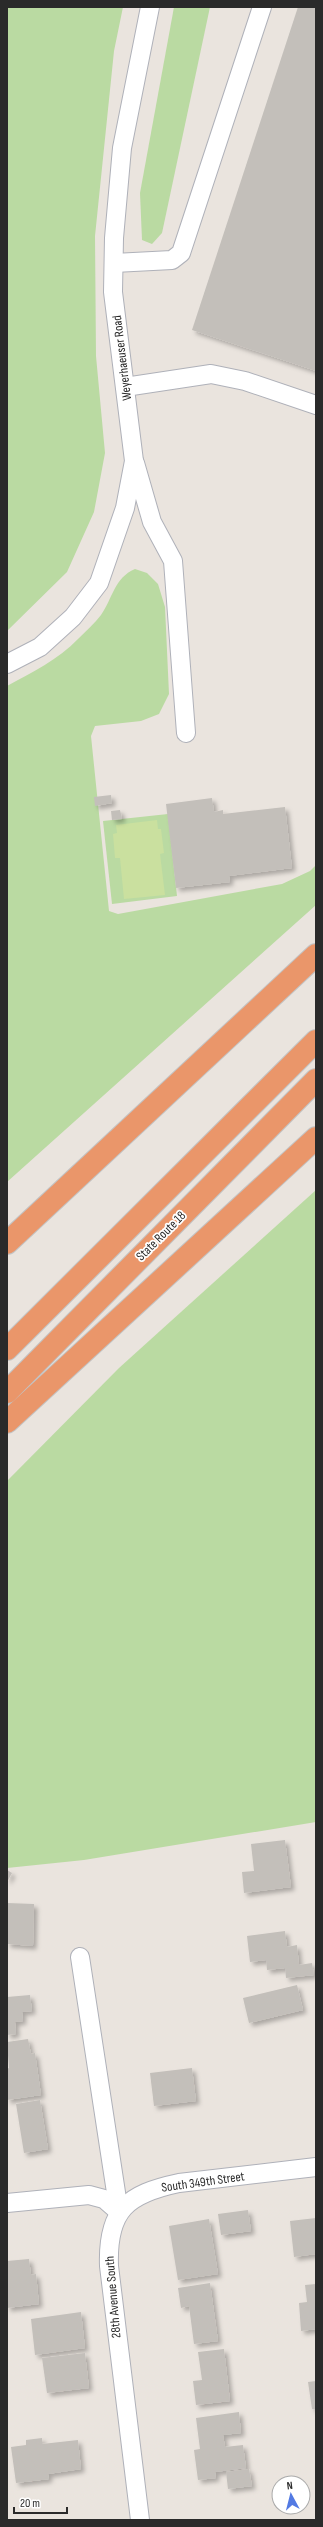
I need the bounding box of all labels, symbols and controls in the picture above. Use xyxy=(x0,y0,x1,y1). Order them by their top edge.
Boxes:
street label: Weyerhaeuser Road xyxy=(109,314,135,402)
street label: State Route 18 xyxy=(133,1208,189,1264)
street label: South 349th Street xyxy=(160,2168,246,2196)
street label: 28th Avenue South xyxy=(101,2255,125,2339)
north arrow xyxy=(271,2475,311,2515)
text: N xyxy=(286,2479,294,2492)
scale bar xyxy=(14,2489,67,2515)
text: 20 m xyxy=(20,2496,40,2511)

